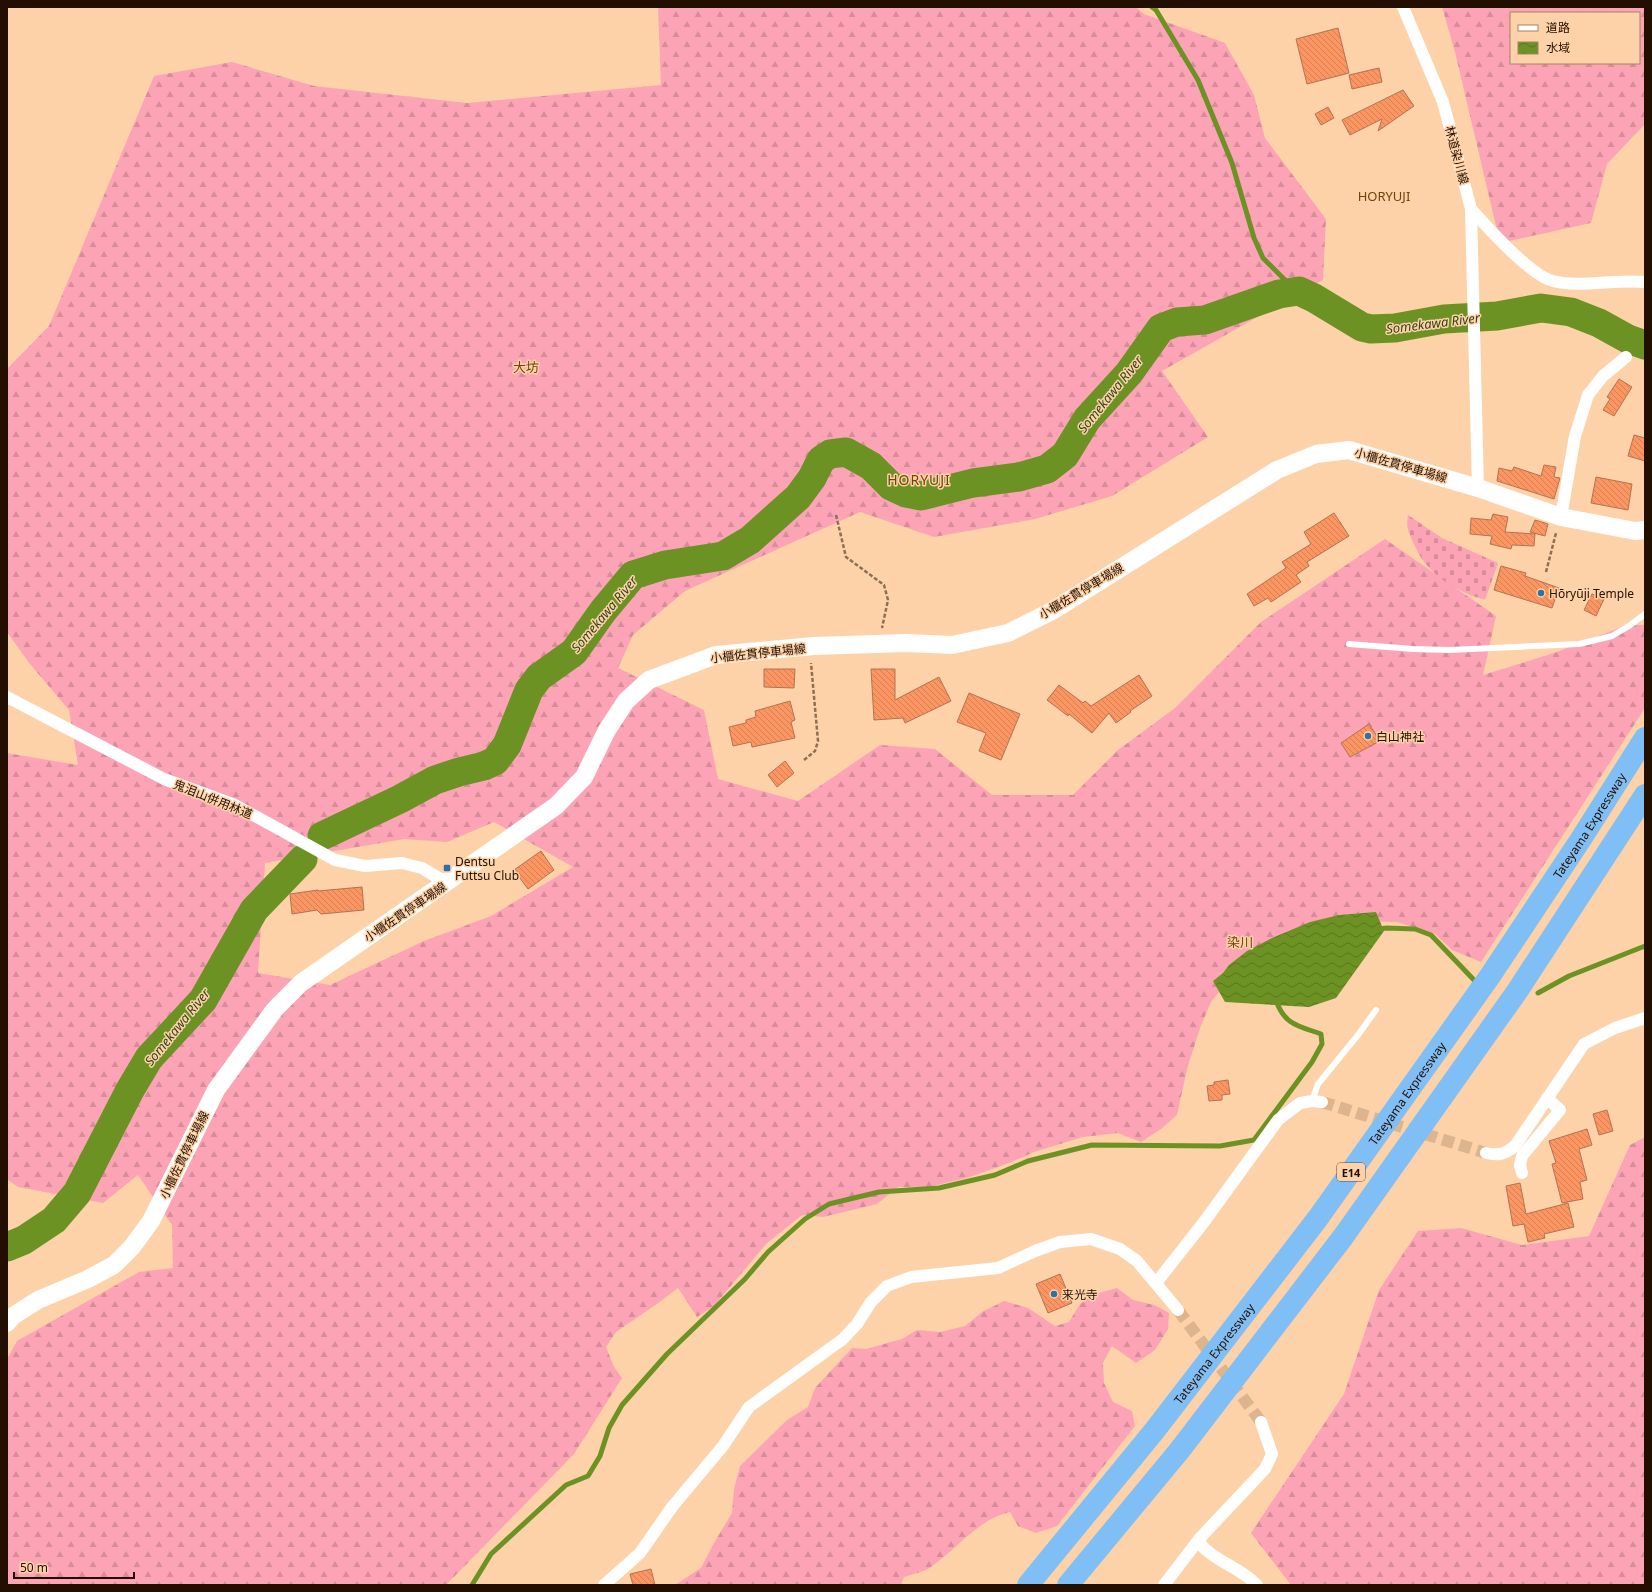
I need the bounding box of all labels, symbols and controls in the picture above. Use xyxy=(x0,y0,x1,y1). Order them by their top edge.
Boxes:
legend xyxy=(1510,12,1640,64)
text: 道路 xyxy=(1546,19,1570,36)
text: 水域 xyxy=(1546,39,1570,56)
street label: 林道染川線 xyxy=(1441,124,1473,186)
district label: HORYUJI xyxy=(1358,187,1410,205)
water label: Somekawa River xyxy=(1385,308,1482,338)
water label: Somekawa River xyxy=(1073,351,1147,436)
district label: 大坊 xyxy=(513,358,539,376)
street label: 小櫃佐貫停車場線 xyxy=(1353,444,1449,486)
district label: HORYUJI xyxy=(887,470,951,489)
street label: 小櫃佐貫停車場線 xyxy=(1035,559,1127,623)
water label: Somekawa River xyxy=(567,571,642,656)
place label: Hōryūji Temple xyxy=(1549,585,1634,602)
marker: Hōryūji Temple xyxy=(1536,588,1546,598)
street label: 小櫃佐貫停車場線 xyxy=(709,640,807,666)
place label: 白山神社 xyxy=(1376,728,1424,745)
marker: 白山神社 xyxy=(1363,731,1373,741)
street label: Tateyama Expressway xyxy=(1549,768,1630,882)
street label: 鬼泪山併用林道 xyxy=(171,775,255,823)
place label: Dentsu Futtsu Club xyxy=(455,853,519,884)
marker: Dentsu Futtsu Club xyxy=(442,863,452,873)
street label: 小櫃佐貫停車場線 xyxy=(360,878,450,946)
district label: 染川 xyxy=(1227,933,1253,951)
water label: Somekawa River xyxy=(140,984,214,1069)
street label: Tateyama Expressway xyxy=(1364,1037,1450,1148)
street label: 小櫃佐貫停車場線 xyxy=(155,1108,213,1202)
road number: E14 xyxy=(1337,1163,1365,1181)
place label: 来光寺 xyxy=(1062,1286,1098,1303)
marker: 来光寺 xyxy=(1049,1289,1059,1299)
street label: Tateyama Expressway xyxy=(1170,1299,1259,1407)
scale bar xyxy=(14,1554,134,1580)
text: 50 m xyxy=(20,1559,48,1576)

